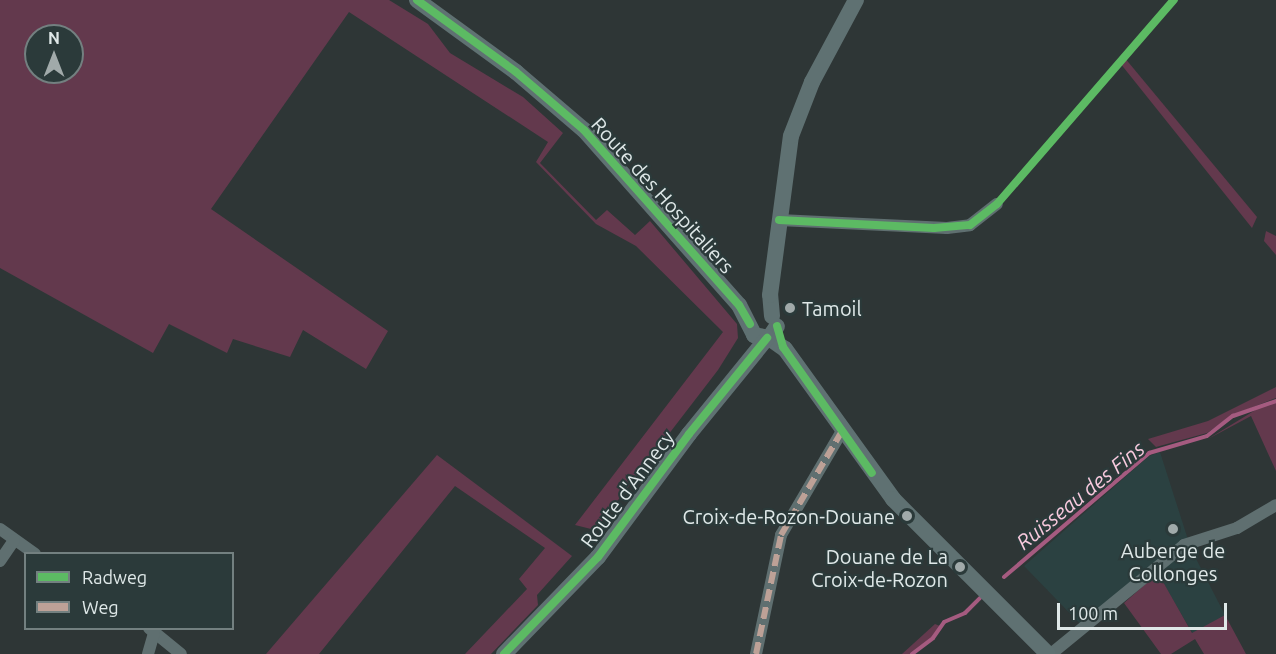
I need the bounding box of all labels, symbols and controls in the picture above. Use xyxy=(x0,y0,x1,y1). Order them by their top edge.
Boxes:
north arrow xyxy=(24,24,84,84)
text: N xyxy=(48,29,60,47)
street label: Route des Hospitaliers xyxy=(587,112,739,278)
place label: Tamoil xyxy=(802,296,862,320)
marker: Tamoil xyxy=(783,301,797,315)
street label: Route d'Annecy xyxy=(575,426,679,552)
water label: Ruisseau des Fins xyxy=(1011,436,1149,554)
place label: Croix-de-Rozon-Douane xyxy=(682,504,895,528)
marker: Croix-de-Rozon-Douane xyxy=(900,509,914,523)
marker: Auberge de Collonges xyxy=(1166,522,1180,536)
place label: Auberge de Collonges xyxy=(1121,538,1225,585)
place label: Douane de La Croix-de-Rozon xyxy=(811,544,948,591)
legend xyxy=(24,552,234,630)
marker: Douane de La Croix-de-Rozon xyxy=(953,560,967,574)
text: Radweg xyxy=(82,567,147,587)
scale bar xyxy=(1060,591,1230,629)
text: Weg xyxy=(82,597,119,617)
text: 100 m xyxy=(1068,603,1118,623)

